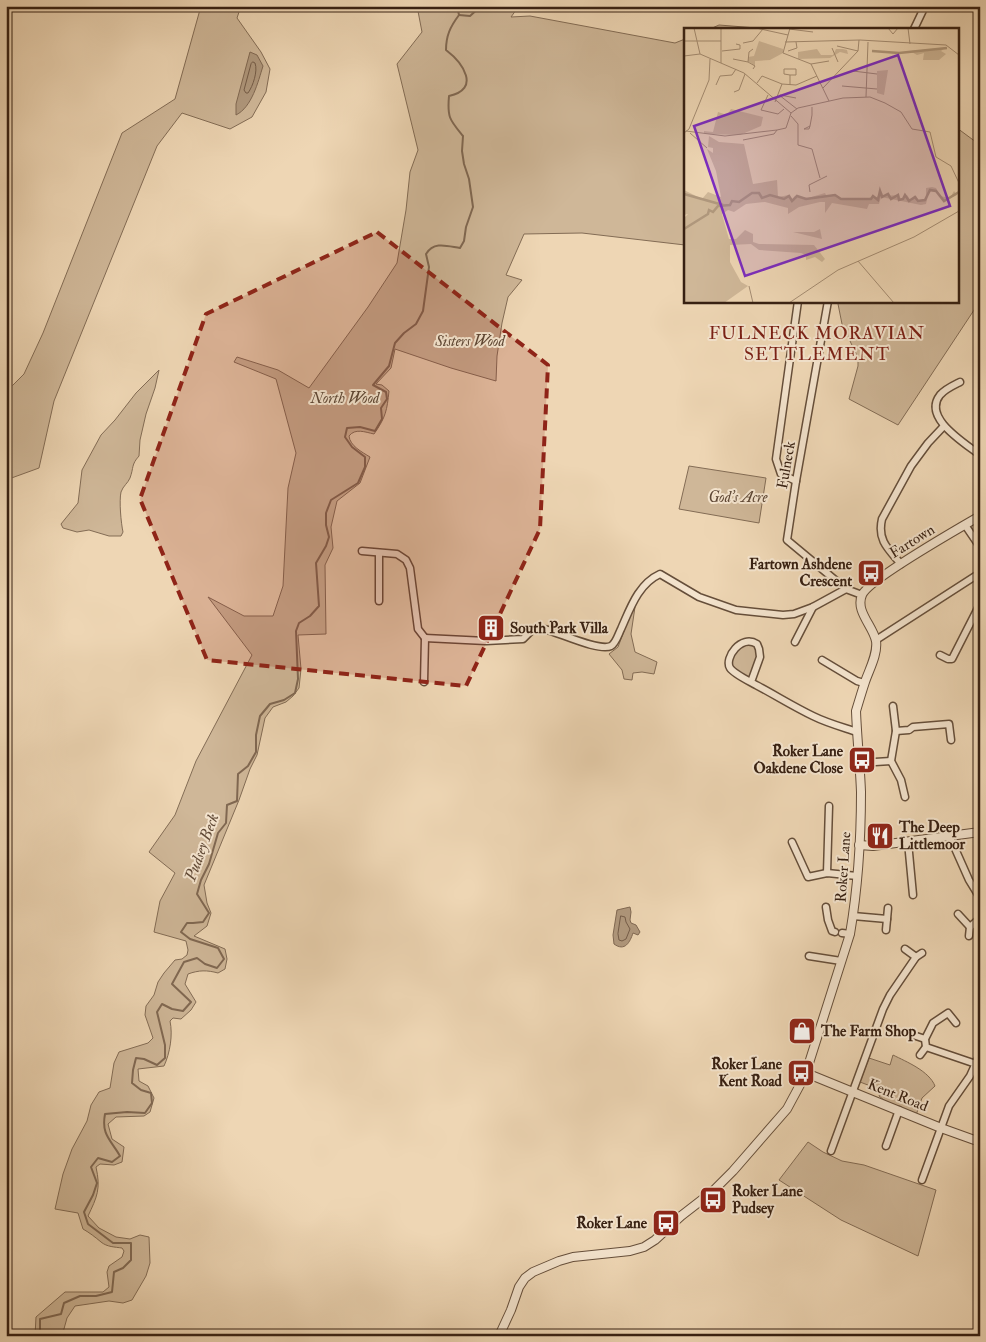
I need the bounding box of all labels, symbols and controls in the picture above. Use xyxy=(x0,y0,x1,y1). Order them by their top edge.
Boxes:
inset map xyxy=(684,28,958,302)
district label: FULNECK MORAVIAN SETTLEMENT xyxy=(709,322,925,366)
park label: Sisters Wood xyxy=(434,332,506,351)
park label: North Wood xyxy=(310,389,381,408)
street label: Fulneck xyxy=(773,440,800,490)
park label: God's Acre xyxy=(708,488,769,507)
street label: Fartown xyxy=(886,520,939,563)
place label: Fartown Ashdene Crescent xyxy=(749,555,853,591)
bus stop icon: Fartown Ashdene Crescent xyxy=(856,558,886,588)
building icon: South Park Villa xyxy=(476,613,506,643)
place label: South Park Villa xyxy=(510,619,609,638)
place label: Roker Lane Oakdene Close xyxy=(753,742,844,778)
bus stop icon: Roker Lane Oakdene Close xyxy=(847,745,877,775)
water label: Pudsey Beck xyxy=(180,811,223,885)
place label: The Deep Littlemoor xyxy=(898,818,966,854)
restaurant icon: The Deep Littlemoor xyxy=(865,821,895,851)
street label: Roker Lane xyxy=(832,831,855,903)
shop icon: The Farm Shop xyxy=(787,1016,817,1046)
place label: The Farm Shop xyxy=(820,1022,916,1042)
place label: Roker Lane Kent Road xyxy=(711,1055,783,1091)
bus stop icon: Roker Lane Kent Road xyxy=(786,1058,816,1088)
street label: Kent Road xyxy=(865,1075,931,1116)
place label: Roker Lane Pudsey xyxy=(732,1182,803,1219)
bus stop icon: Roker Lane Pudsey xyxy=(698,1185,728,1215)
bus stop icon: Roker Lane xyxy=(651,1208,681,1238)
place label: Roker Lane xyxy=(576,1214,648,1233)

